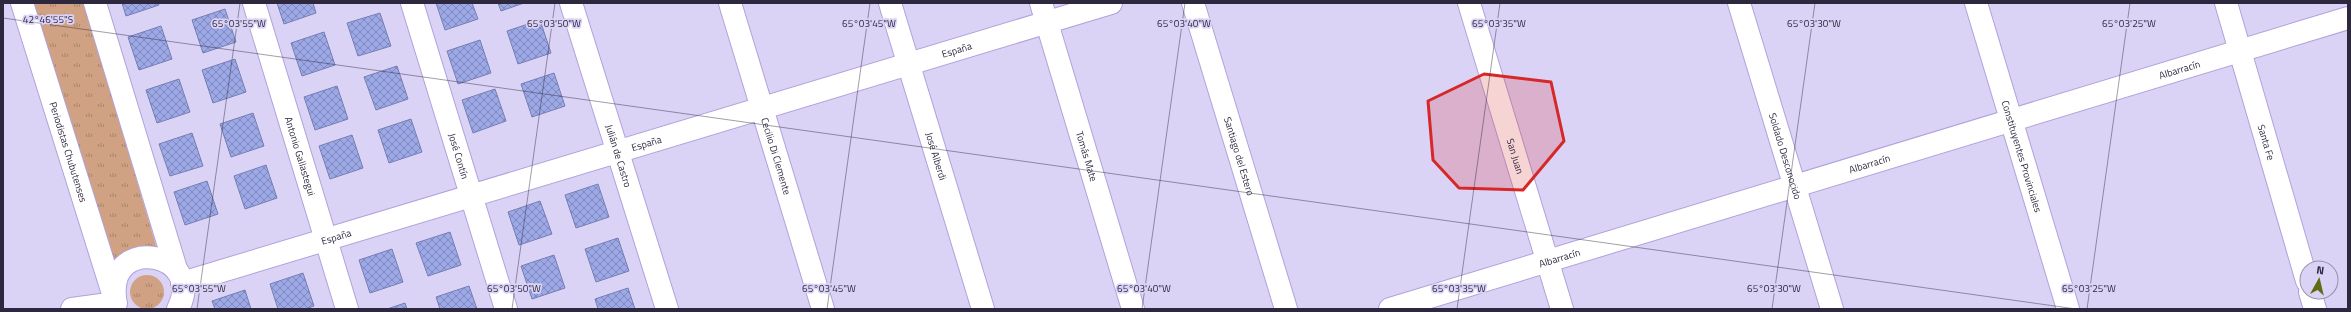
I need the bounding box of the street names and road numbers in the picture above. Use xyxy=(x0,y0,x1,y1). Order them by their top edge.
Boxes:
street label: España xyxy=(940,38,974,61)
street label: Albarracín xyxy=(2157,56,2202,83)
street label: Constituyentes Provinciales xyxy=(1998,98,2046,214)
street label: Periodistas Chubutenses xyxy=(46,100,91,204)
street label: Soldado Desconocido xyxy=(1765,111,1806,201)
street label: Antonio Gallastegui xyxy=(281,115,320,197)
street label: Santiago del Estero xyxy=(1221,115,1259,197)
street label: Cecilio Di Clemente xyxy=(758,116,795,197)
street label: Julián de Castro xyxy=(602,122,636,189)
street label: Santa Fe xyxy=(2254,123,2279,162)
street label: Tomás Mate xyxy=(1072,129,1102,183)
street label: José Alberdi xyxy=(922,130,951,182)
street label: José Contín xyxy=(445,131,473,181)
street label: España xyxy=(629,131,663,155)
street label: San Juan xyxy=(1503,136,1528,176)
street label: Albarracín xyxy=(1847,150,1892,177)
street label: España xyxy=(319,225,353,248)
street label: Albarracín xyxy=(1537,244,1582,271)

